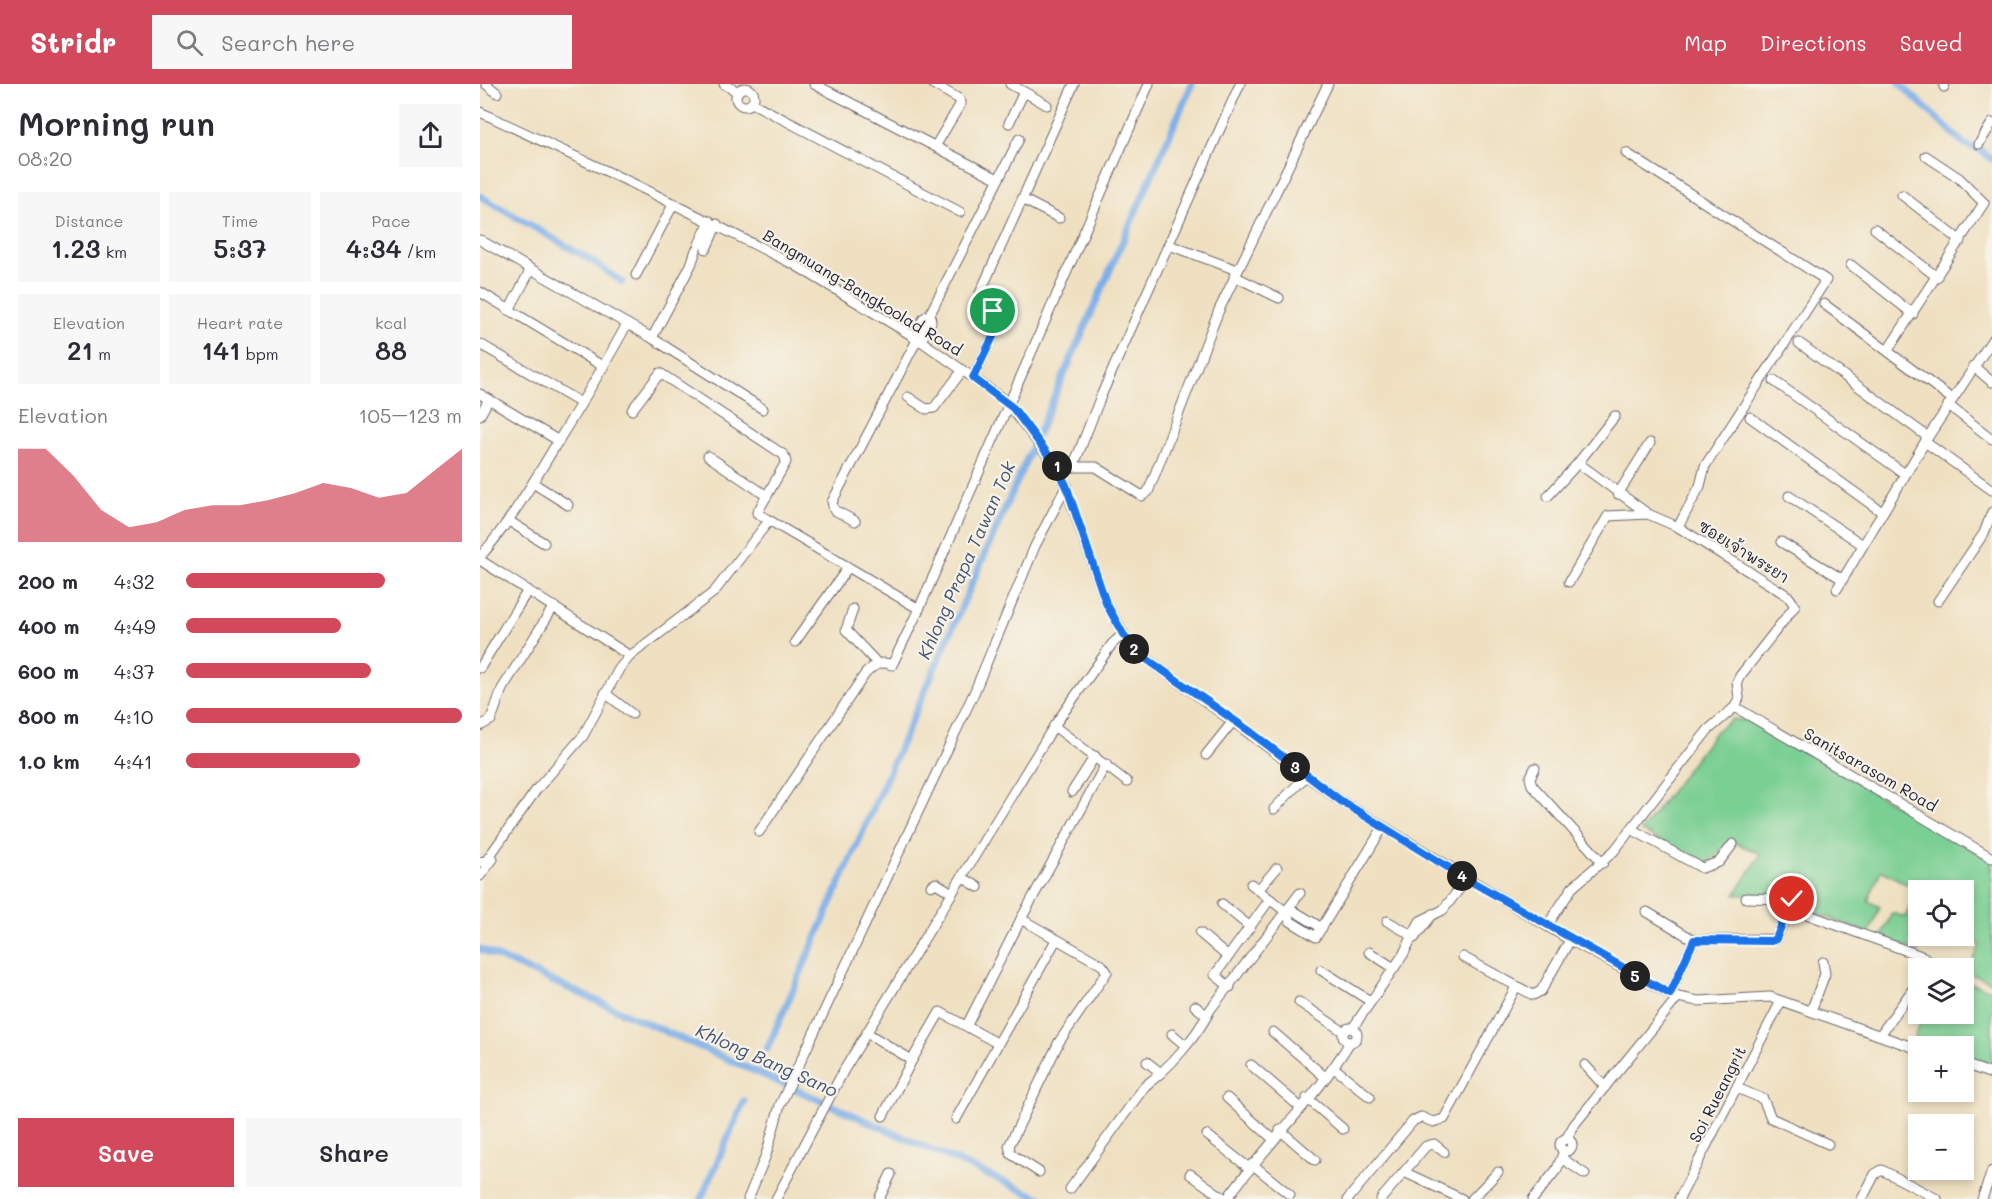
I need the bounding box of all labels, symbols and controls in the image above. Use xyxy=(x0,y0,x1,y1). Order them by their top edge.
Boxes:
search box xyxy=(152,15,572,69)
text: Stridr xyxy=(30,24,116,60)
icon: search xyxy=(173,26,206,59)
text: Search here xyxy=(221,28,355,57)
text: Map xyxy=(1684,29,1727,56)
text: Directions xyxy=(1760,29,1867,56)
text: Saved xyxy=(1900,29,1962,56)
text: Morning run xyxy=(18,101,215,144)
button: share xyxy=(399,104,462,167)
text: 08:20 xyxy=(18,145,72,171)
text: Distance xyxy=(55,210,123,231)
text: Time xyxy=(222,210,258,231)
text: Pace xyxy=(371,210,411,231)
street label: Bangmuang-Bangkoolad Road xyxy=(759,224,967,360)
text: 1.23 xyxy=(51,231,101,265)
text: 5:37 xyxy=(213,231,267,265)
text: 4:34 xyxy=(346,231,402,265)
text: km xyxy=(101,241,127,262)
text: /km xyxy=(402,241,436,262)
pin xyxy=(967,285,1018,336)
icon: arrive xyxy=(976,294,1009,327)
text: Elevation xyxy=(53,312,125,333)
text: Heart rate xyxy=(197,312,283,333)
text: kcal xyxy=(375,312,407,333)
text: 21 xyxy=(67,333,93,367)
text: 141 xyxy=(201,333,241,367)
text: 88 xyxy=(375,333,407,367)
text: m xyxy=(93,343,111,364)
text: bpm xyxy=(241,343,279,364)
text: Elevation xyxy=(18,402,108,428)
text: 105–123 m xyxy=(359,402,462,428)
pin: 1 xyxy=(1042,451,1072,481)
text: 1 xyxy=(1053,455,1061,476)
water label: Khlong Prapa Tawan Tok xyxy=(911,457,1021,663)
street label: ซอยเจ้าพระยา xyxy=(1695,514,1794,587)
text: 200 m xyxy=(18,568,78,594)
text: 4:32 xyxy=(114,568,155,594)
text: 400 m xyxy=(18,613,79,639)
text: 4:49 xyxy=(114,613,156,639)
pin: 2 xyxy=(1119,634,1149,664)
text: 2 xyxy=(1130,638,1138,659)
text: 600 m xyxy=(18,658,79,684)
text: 4:37 xyxy=(114,658,155,684)
text: 800 m xyxy=(18,703,79,729)
text: 4:10 xyxy=(114,703,153,729)
street label: Sanitsarasom Road xyxy=(1801,722,1941,816)
text: 1.0 km xyxy=(18,748,80,774)
text: 4:41 xyxy=(114,748,153,774)
pin: 3 xyxy=(1280,752,1310,782)
text: 3 xyxy=(1290,756,1300,777)
pin: 4 xyxy=(1447,861,1477,891)
text: 4 xyxy=(1457,865,1467,886)
pin xyxy=(1766,873,1817,924)
map controls xyxy=(1908,880,1974,1180)
button: locate xyxy=(1908,880,1974,946)
icon: check xyxy=(1775,882,1808,915)
button: layers xyxy=(1908,958,1974,1024)
pin: 5 xyxy=(1620,961,1650,991)
text: 5 xyxy=(1630,965,1640,986)
water label: Khlong Bang Sano xyxy=(692,1018,842,1102)
button: + xyxy=(1908,1036,1974,1102)
street label: Soi Rueangrit xyxy=(1684,1042,1750,1146)
button: − xyxy=(1908,1114,1974,1180)
button: Save xyxy=(18,1118,234,1187)
button: Share xyxy=(246,1118,462,1187)

